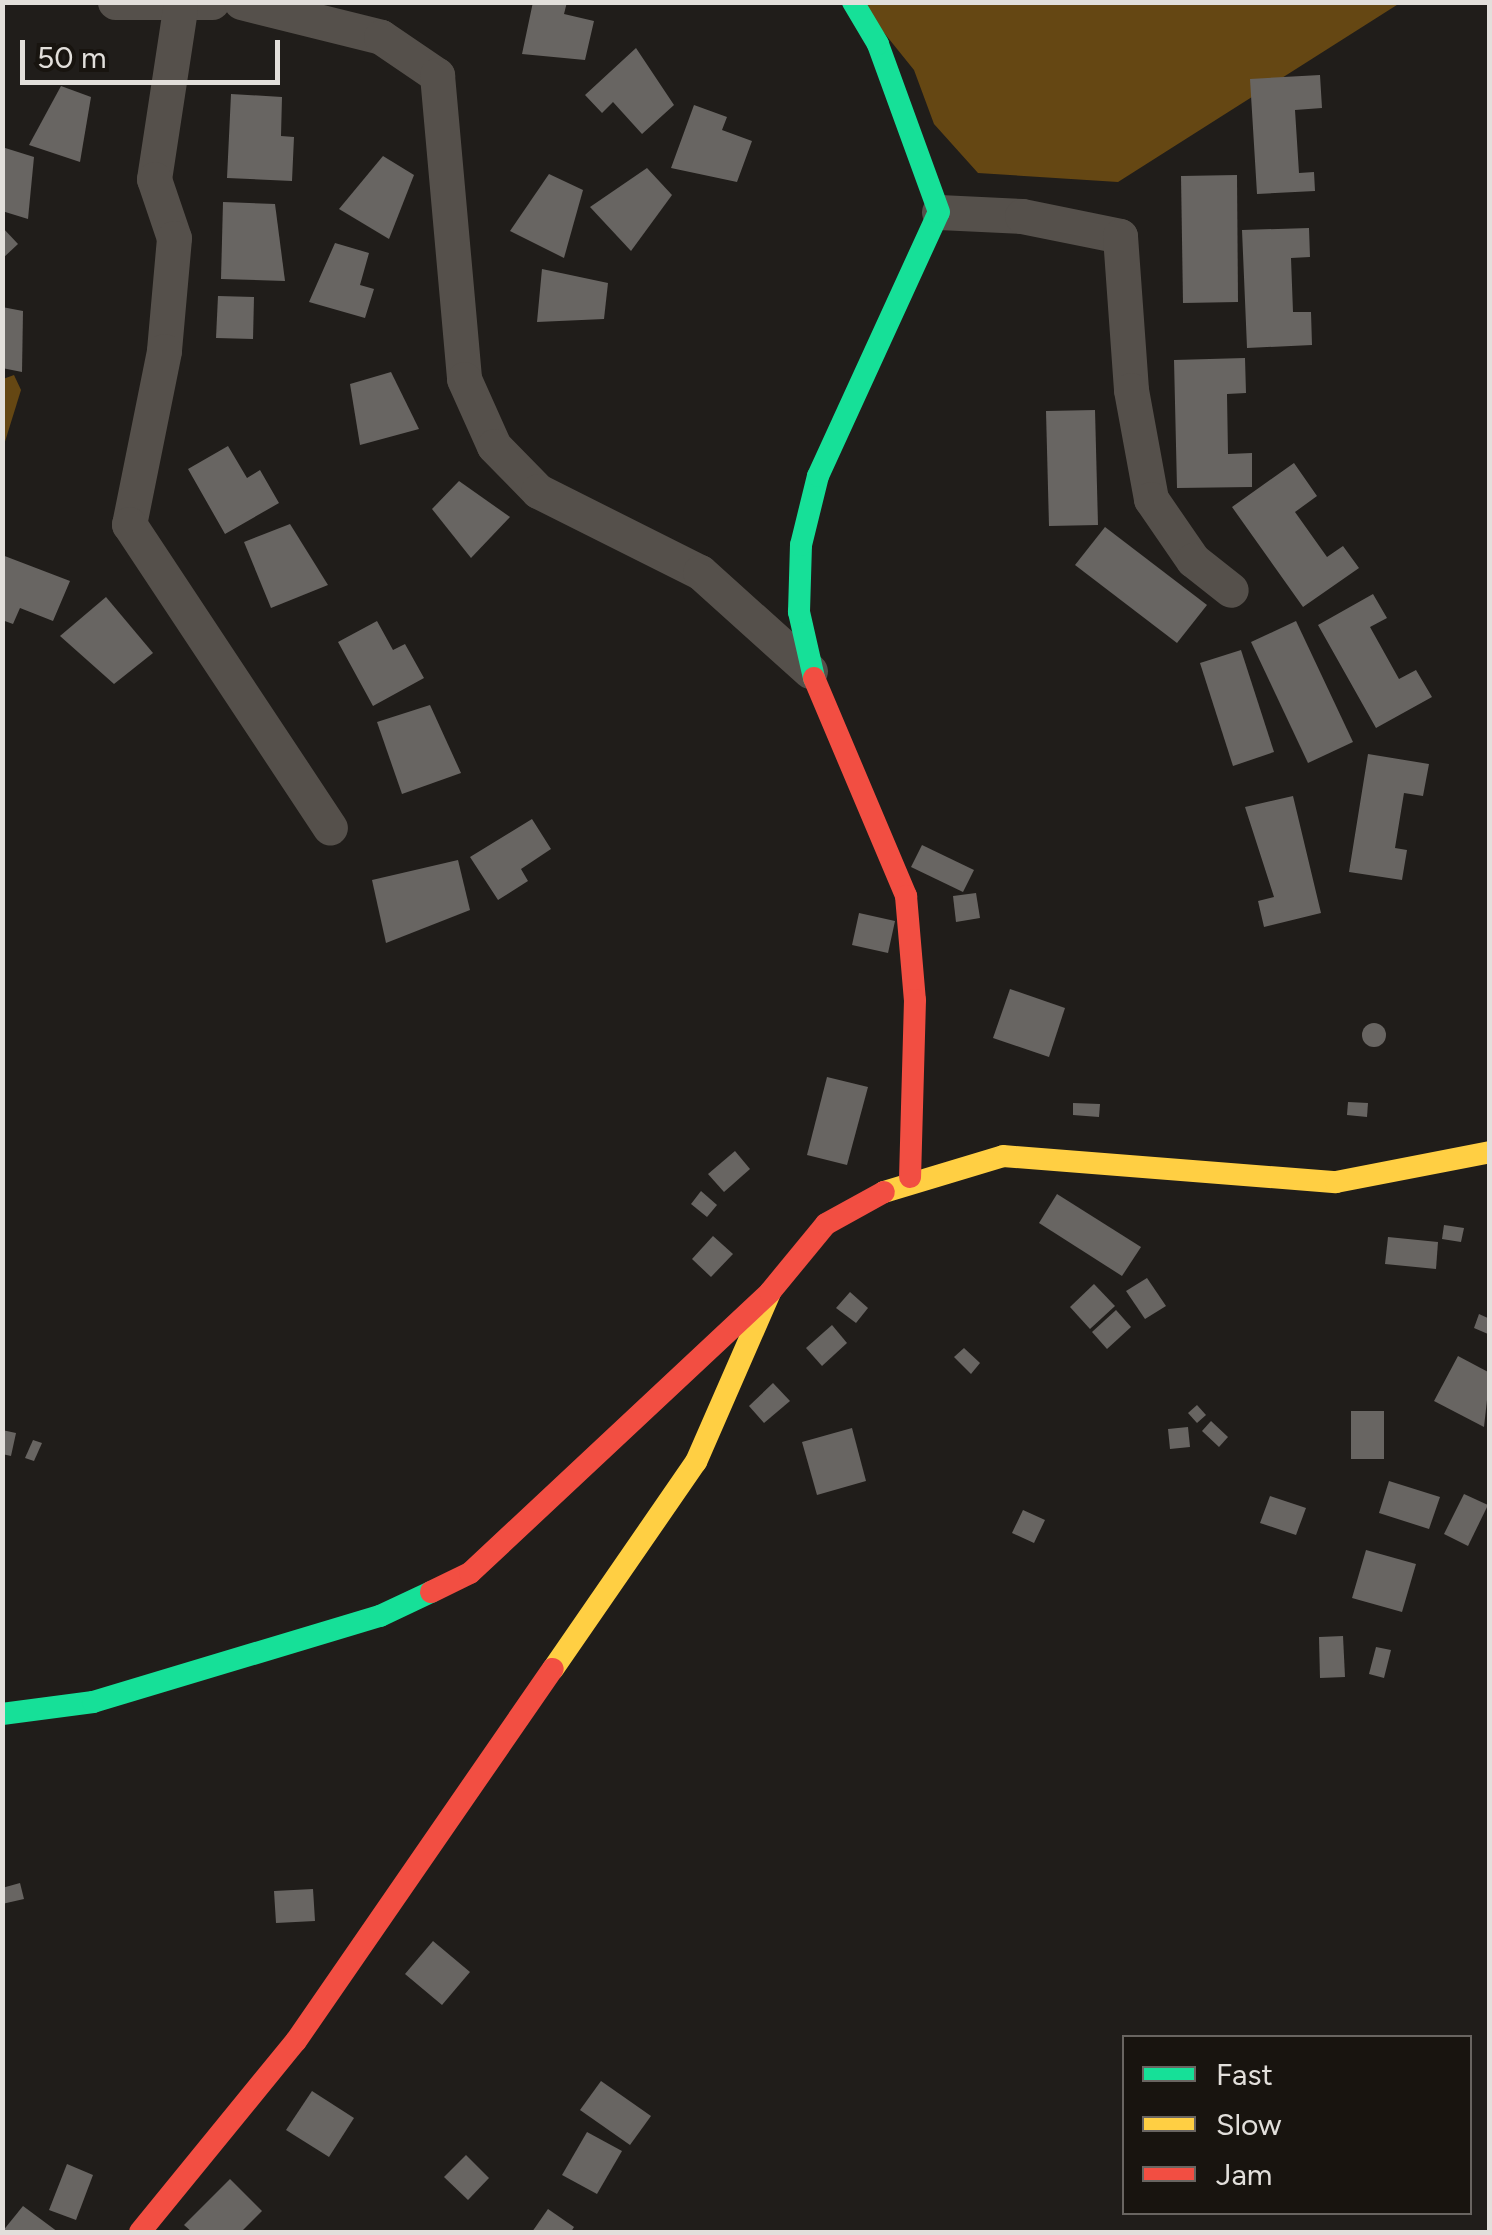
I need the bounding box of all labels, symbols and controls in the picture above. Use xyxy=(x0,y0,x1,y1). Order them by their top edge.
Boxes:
scale bar xyxy=(25,20,285,82)
text: 50 m xyxy=(37,39,106,76)
legend xyxy=(1122,2035,1472,2215)
text: Fast xyxy=(1216,2056,1273,2093)
text: Slow xyxy=(1216,2106,1282,2143)
text: Jam xyxy=(1216,2156,1272,2193)

